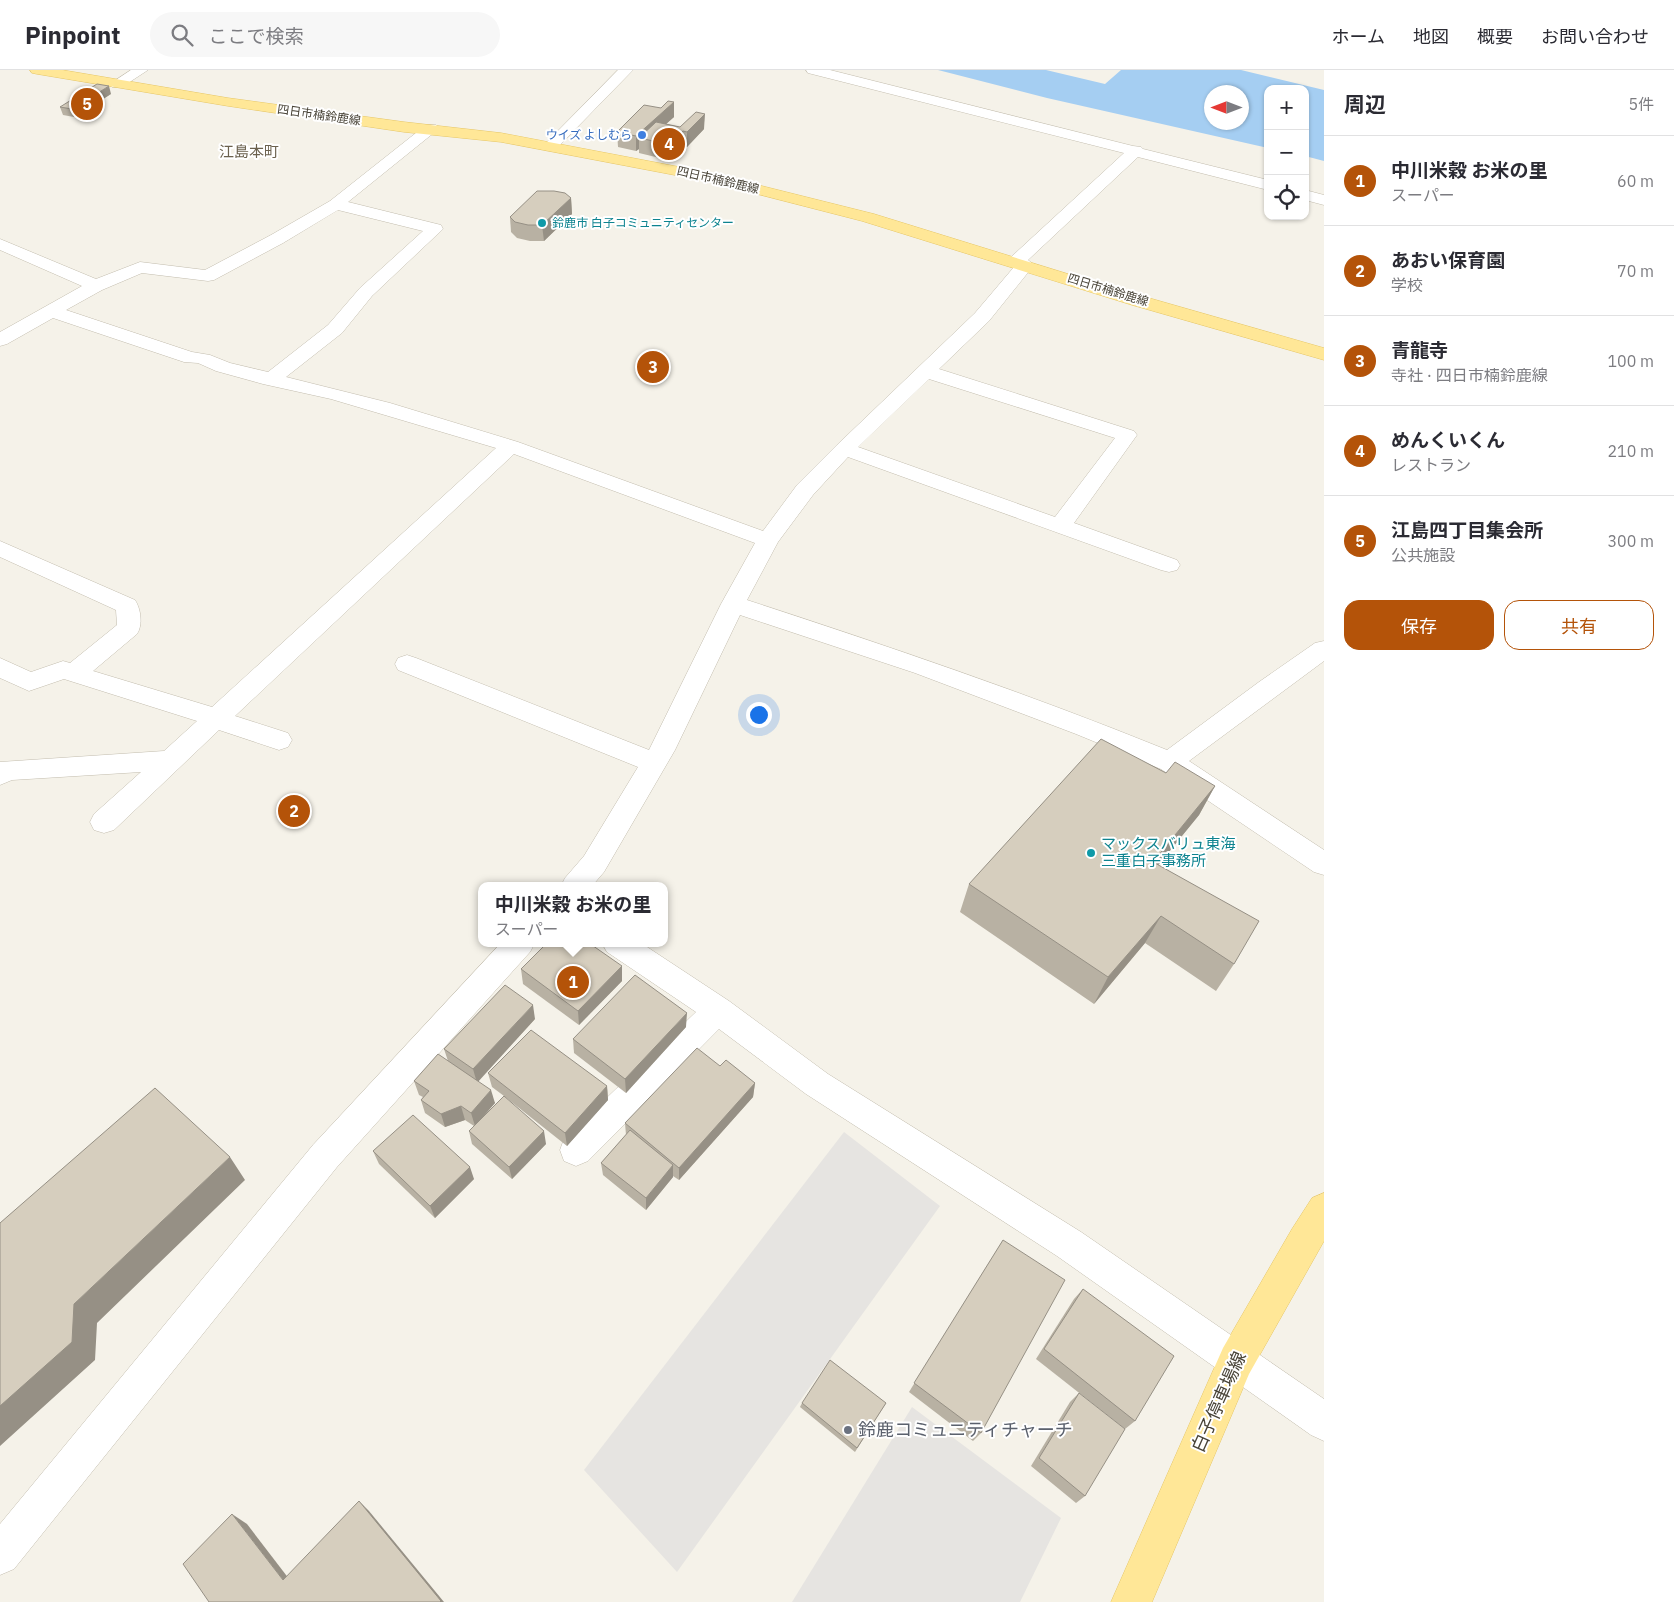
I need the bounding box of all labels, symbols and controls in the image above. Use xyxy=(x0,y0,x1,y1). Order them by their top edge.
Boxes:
search box xyxy=(150,12,500,57)
text: Pinpoint xyxy=(25,19,120,51)
icon: search xyxy=(168,21,196,49)
text: ここで検索 xyxy=(208,24,303,48)
text: ホーム xyxy=(1332,25,1385,48)
text: 地図 xyxy=(1413,25,1449,48)
text: 概要 xyxy=(1477,25,1513,48)
text: お問い合わせ xyxy=(1541,25,1649,48)
pin: 5 xyxy=(71,85,103,123)
north arrow xyxy=(1204,85,1249,130)
map controls xyxy=(1264,85,1309,220)
button: + xyxy=(1264,85,1309,130)
text: 周辺 xyxy=(1344,90,1386,118)
text: 5件 xyxy=(1628,94,1654,114)
street label: 四日市楠鈴鹿線 xyxy=(276,101,362,128)
pin: 4 xyxy=(653,125,685,163)
place label: ウイズ よしむら xyxy=(546,127,632,142)
marker: ウイズ よしむら xyxy=(636,129,648,141)
button: − xyxy=(1264,130,1309,175)
district label: 江島本町 xyxy=(219,142,279,161)
text: 中川米穀 お米の里 xyxy=(1391,158,1548,182)
street label: 四日市楠鈴鹿線 xyxy=(675,163,761,196)
text: 1 xyxy=(1355,171,1365,191)
text: 60 m xyxy=(1617,171,1654,191)
button: locate xyxy=(1264,175,1309,220)
text: スーパー xyxy=(1391,185,1455,205)
place label: 鈴鹿市 白子コミュニティセンター xyxy=(552,215,734,230)
marker: 鈴鹿市 白子コミュニティセンター xyxy=(536,217,548,229)
text: あおい保育園 xyxy=(1391,248,1505,272)
text: 2 xyxy=(1355,261,1365,281)
text: 70 m xyxy=(1617,261,1654,281)
street label: 四日市楠鈴鹿線 xyxy=(1066,270,1151,309)
text: 学校 xyxy=(1391,275,1423,295)
text: 青龍寺 xyxy=(1391,338,1448,362)
pin: 3 xyxy=(637,348,669,386)
text: 3 xyxy=(1355,351,1365,371)
text: 100 m xyxy=(1607,351,1654,371)
text: 寺社 · 四日市楠鈴鹿線 xyxy=(1391,365,1548,385)
text: めんくいくん xyxy=(1391,428,1505,452)
text: 4 xyxy=(1355,441,1365,461)
text: 210 m xyxy=(1607,441,1654,461)
text: レストラン xyxy=(1391,455,1471,475)
text: 江島四丁目集会所 xyxy=(1391,518,1543,542)
text: 5 xyxy=(1355,531,1365,551)
text: 300 m xyxy=(1607,531,1654,551)
text: 公共施設 xyxy=(1391,545,1455,565)
button: 保存 xyxy=(1344,600,1494,650)
button: 共有 xyxy=(1504,600,1654,650)
your location xyxy=(746,702,772,728)
pin: 2 xyxy=(278,792,310,830)
place label: マックスバリュ東海 三重白子事務所 xyxy=(1101,834,1236,870)
marker: マックスバリュ東海 三重白子事務所 xyxy=(1085,847,1097,859)
popup xyxy=(478,882,668,947)
text: 中川米穀 お米の里 xyxy=(495,892,651,916)
text: スーパー xyxy=(495,919,559,939)
pin: 1 xyxy=(557,963,589,1001)
street label: 白子停車場線 xyxy=(1186,1348,1251,1456)
place label: 鈴鹿コミュニティチャーチ xyxy=(858,1418,1073,1441)
marker: 鈴鹿コミュニティチャーチ xyxy=(842,1424,854,1436)

